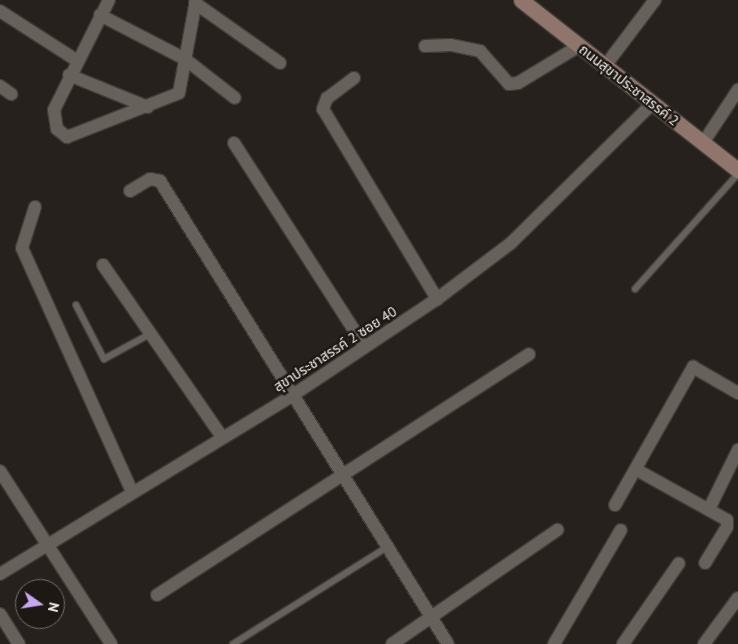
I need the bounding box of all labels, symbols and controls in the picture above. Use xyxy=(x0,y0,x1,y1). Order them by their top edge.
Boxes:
street label: ถนนสุขาประชาสรรค์ 2 xyxy=(576,41,682,129)
street label: สุขาประชาสรรค์ 2 ซอย 40 xyxy=(270,303,400,395)
north arrow xyxy=(15,579,65,629)
text: N xyxy=(44,601,63,614)

